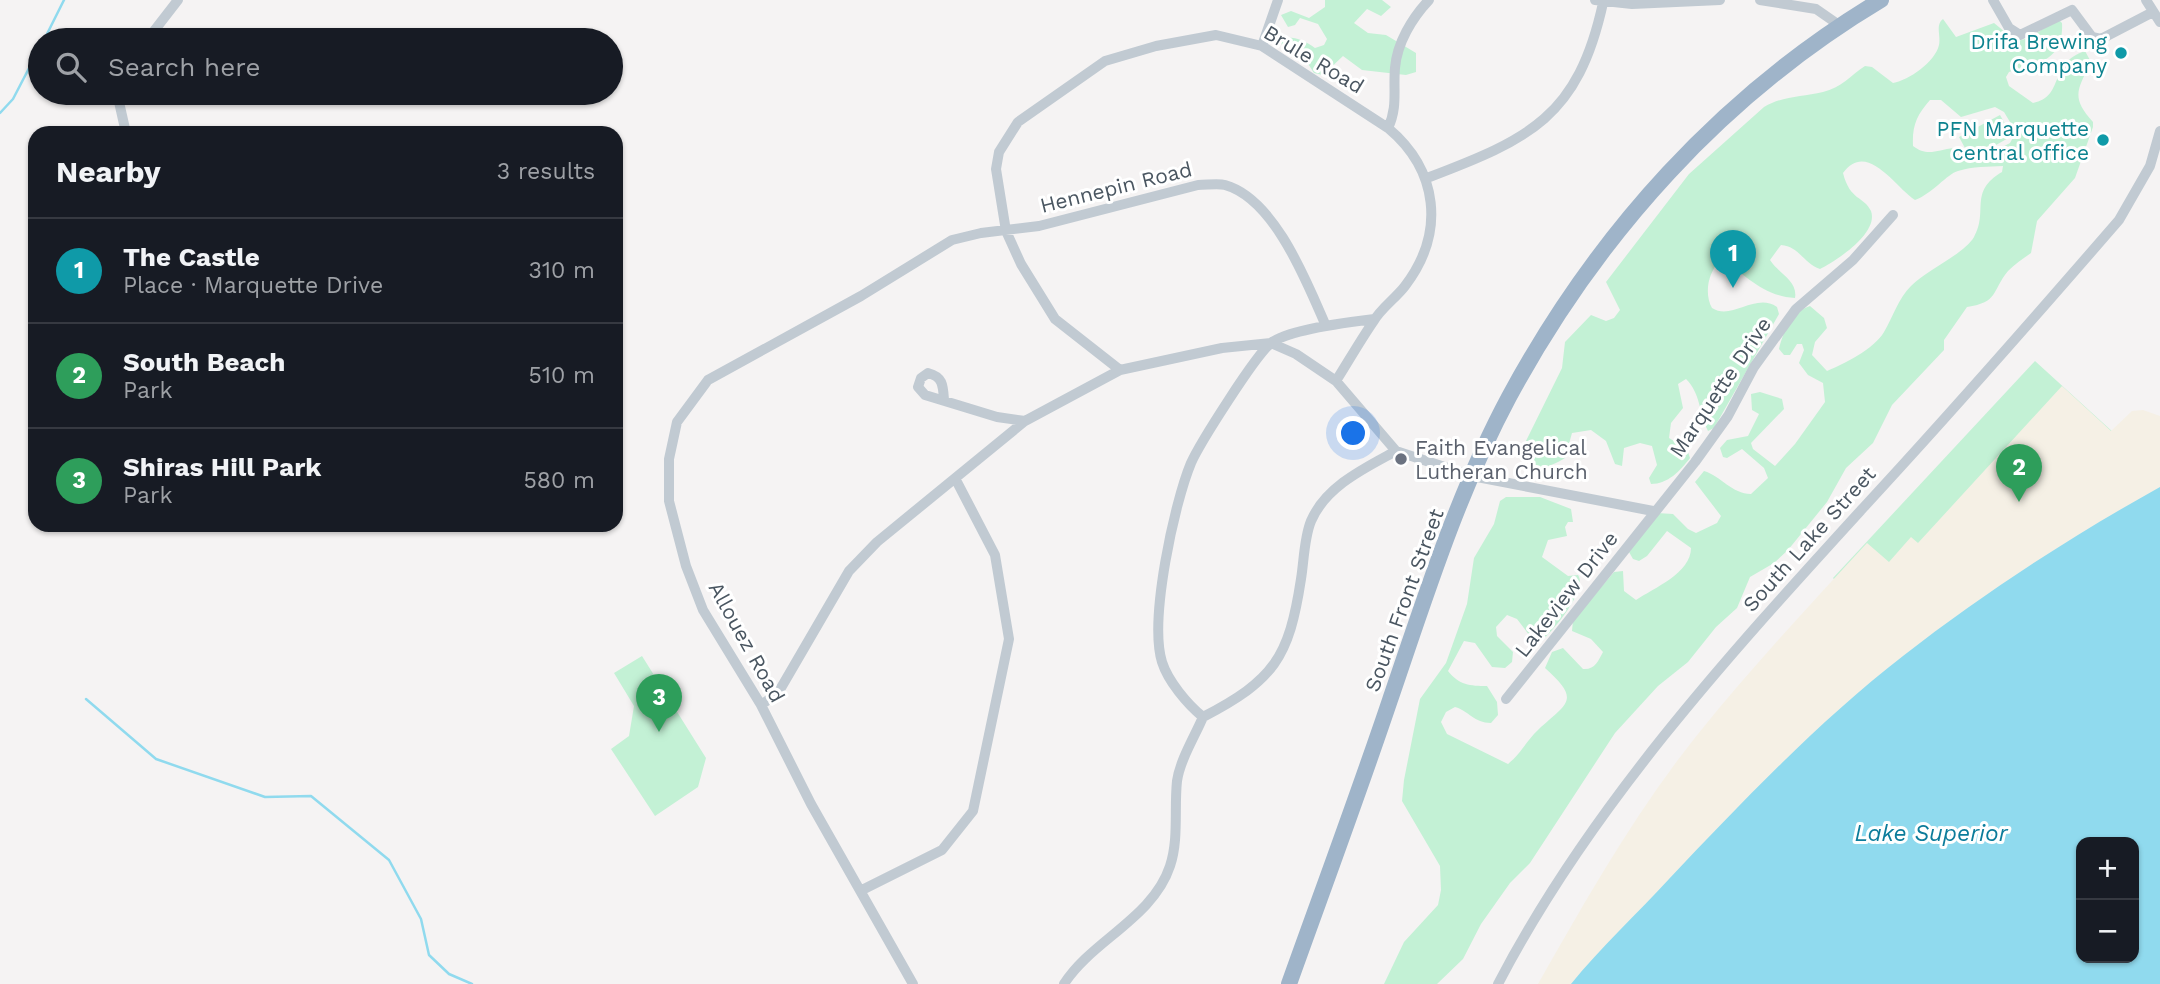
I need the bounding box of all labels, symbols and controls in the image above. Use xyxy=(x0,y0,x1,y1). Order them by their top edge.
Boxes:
street label: Brule Road xyxy=(1259,19,1369,99)
search box xyxy=(28,28,623,105)
place label: Drifa Brewing Company xyxy=(1971,29,2108,78)
marker: Drifa Brewing Company xyxy=(2113,45,2129,61)
icon: search xyxy=(52,48,90,86)
text: Search here xyxy=(108,52,260,82)
place label: PFN Marquette central office xyxy=(1937,116,2089,165)
marker: PFN Marquette central office xyxy=(2095,132,2111,148)
text: Nearby xyxy=(56,154,161,189)
street label: Hennepin Road xyxy=(1037,156,1195,218)
text: 3 results xyxy=(497,158,595,185)
pin: 1 xyxy=(1710,230,1756,288)
text: The Castle xyxy=(123,242,260,272)
text: 1 xyxy=(74,257,84,284)
text: 310 m xyxy=(529,257,595,284)
text: Place · Marquette Drive xyxy=(123,272,383,299)
street label: Marquette Drive xyxy=(1664,312,1776,462)
text: South Beach xyxy=(123,347,285,377)
text: 2 xyxy=(72,362,86,389)
text: 510 m xyxy=(529,362,595,389)
text: Park xyxy=(123,377,172,404)
your location xyxy=(1336,416,1370,450)
place label: Faith Evangelical Lutheran Church xyxy=(1415,435,1588,484)
pin: 2 xyxy=(1996,444,2042,502)
marker: Faith Evangelical Lutheran Church xyxy=(1393,451,1409,467)
text: Shiras Hill Park xyxy=(123,452,322,482)
street label: South Lake Street xyxy=(1737,461,1881,617)
text: 3 xyxy=(72,467,86,494)
text: 580 m xyxy=(523,467,595,494)
text: Park xyxy=(123,482,172,509)
street label: South Front Street xyxy=(1359,505,1449,695)
street label: Lakeview Drive xyxy=(1509,526,1623,662)
street label: Allouez Road xyxy=(704,577,790,707)
pin: 3 xyxy=(636,674,682,732)
water label: Lake Superior xyxy=(1854,820,2009,847)
map controls xyxy=(2076,837,2139,963)
button: + xyxy=(2076,837,2139,900)
button: − xyxy=(2076,900,2139,963)

